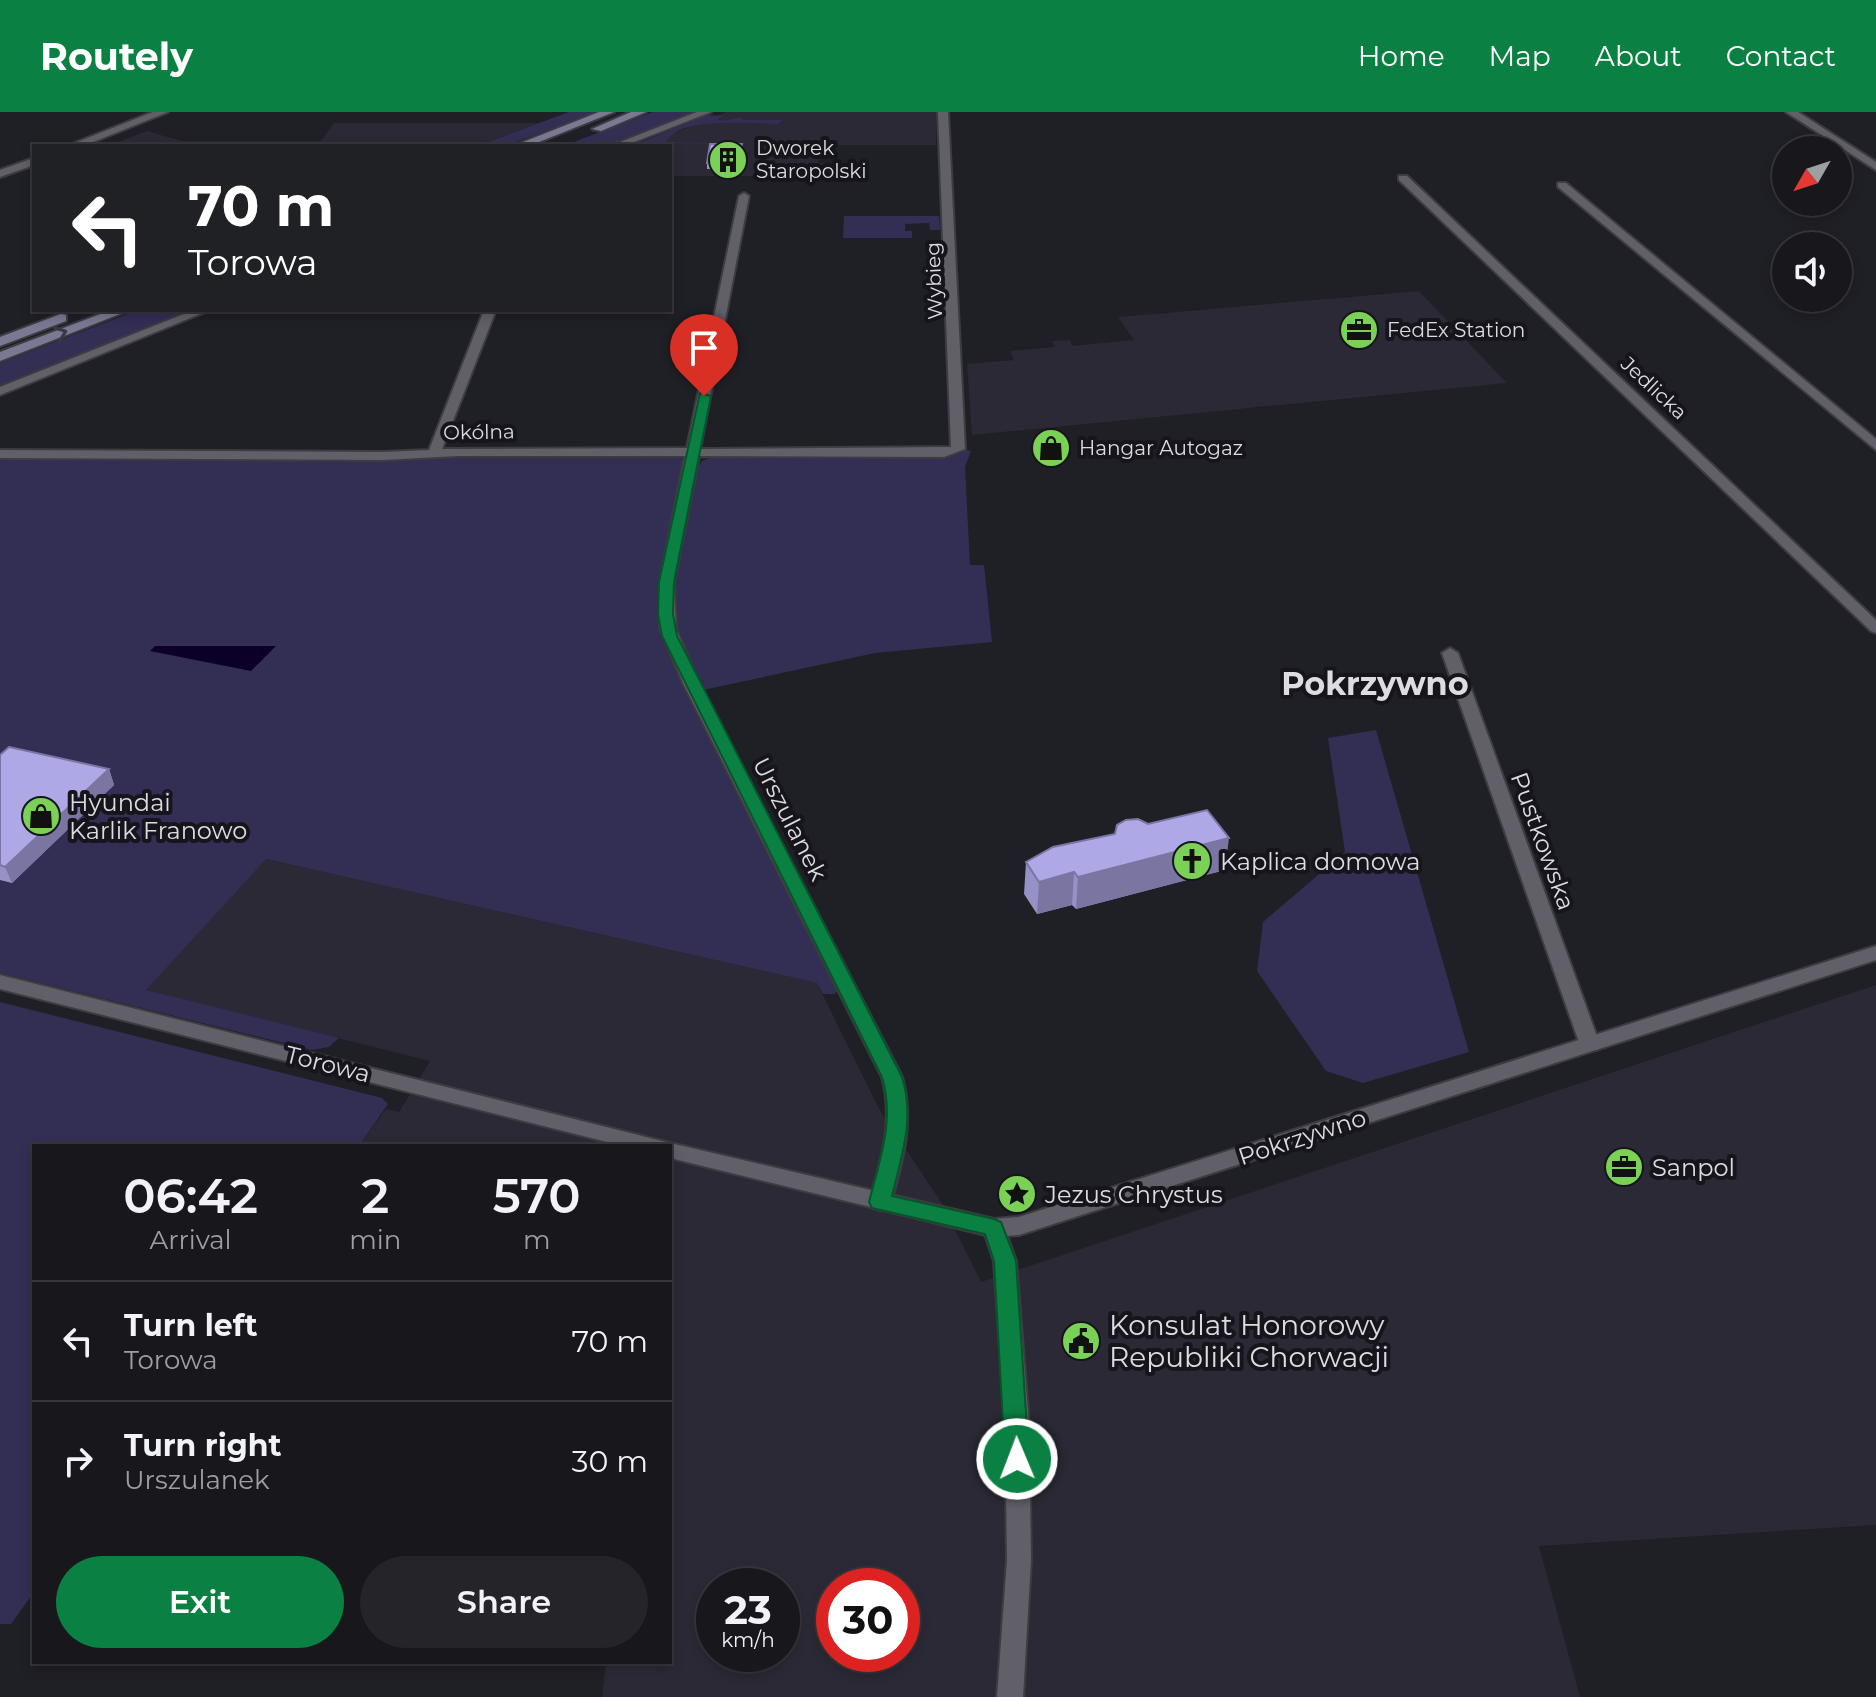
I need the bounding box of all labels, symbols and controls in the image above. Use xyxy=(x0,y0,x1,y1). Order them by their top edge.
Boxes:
text: Routely xyxy=(40,33,193,80)
text: Home xyxy=(1358,39,1445,73)
text: Map xyxy=(1489,39,1551,73)
text: About xyxy=(1595,39,1682,73)
text: Contact xyxy=(1726,39,1836,73)
place label: Dworek Staropolski xyxy=(756,136,867,183)
north arrow xyxy=(1772,136,1852,216)
map controls xyxy=(1772,136,1852,312)
building icon: Dworek Staropolski xyxy=(707,139,749,181)
text: 70 m xyxy=(188,172,334,240)
icon: left xyxy=(56,176,160,280)
button: sound xyxy=(1772,232,1852,312)
text: Torowa xyxy=(188,240,317,284)
street label: Wybieg xyxy=(921,242,947,320)
office icon: FedEx Station xyxy=(1338,309,1380,351)
pin xyxy=(670,314,738,396)
place label: FedEx Station xyxy=(1387,318,1525,342)
one-way arrow xyxy=(53,326,67,343)
icon: arrive xyxy=(682,326,726,370)
street label: Jedlicka xyxy=(1615,351,1692,424)
street label: Okólna xyxy=(443,419,515,445)
shop icon: Hangar Autogaz xyxy=(1030,427,1072,469)
place label: Hangar Autogaz xyxy=(1079,436,1243,460)
district label: Pokrzywno xyxy=(1281,664,1469,703)
street label: Urszulanek xyxy=(747,753,834,886)
street label: Pustkowska xyxy=(1505,768,1581,914)
place label: Hyundai Karlik Franowo xyxy=(69,788,247,845)
shop icon: Hyundai Karlik Franowo xyxy=(20,795,62,837)
church icon: Kaplica domowa xyxy=(1171,840,1213,882)
place label: Kaplica domowa xyxy=(1220,847,1420,876)
street label: Torowa xyxy=(283,1039,373,1089)
street label: Pokrzywno xyxy=(1234,1103,1370,1171)
office icon: Sanpol xyxy=(1603,1146,1645,1188)
place label: Sanpol xyxy=(1652,1153,1735,1182)
text: 06:42 xyxy=(123,1167,258,1225)
text: 2 xyxy=(361,1167,389,1225)
text: 570 xyxy=(493,1167,581,1225)
place icon: Jezus Chrystus xyxy=(996,1173,1038,1215)
place label: Jezus Chrystus xyxy=(1044,1180,1223,1209)
text: Arrival xyxy=(150,1224,232,1256)
text: min xyxy=(349,1224,401,1256)
text: m xyxy=(523,1224,550,1256)
text: Turn left xyxy=(124,1307,257,1344)
place label: Konsulat Honorowy Republiki Chorwacji xyxy=(1109,1308,1389,1374)
icon: left xyxy=(56,1319,100,1363)
public building icon: Konsulat Honorowy Republiki Chorwacji xyxy=(1060,1320,1102,1362)
text: 70 m xyxy=(571,1323,648,1360)
text: Torowa xyxy=(124,1344,218,1376)
position arrow xyxy=(975,1417,1059,1501)
text: Turn right xyxy=(124,1427,281,1464)
icon: right xyxy=(56,1439,100,1483)
text: 30 m xyxy=(572,1443,648,1480)
text: Urszulanek xyxy=(124,1464,270,1496)
button: Exit xyxy=(56,1556,344,1648)
button: Share xyxy=(360,1556,648,1648)
speed limit sign: 30 xyxy=(816,1568,920,1672)
text: 23 xyxy=(724,1585,772,1634)
text: km/h xyxy=(721,1628,775,1652)

